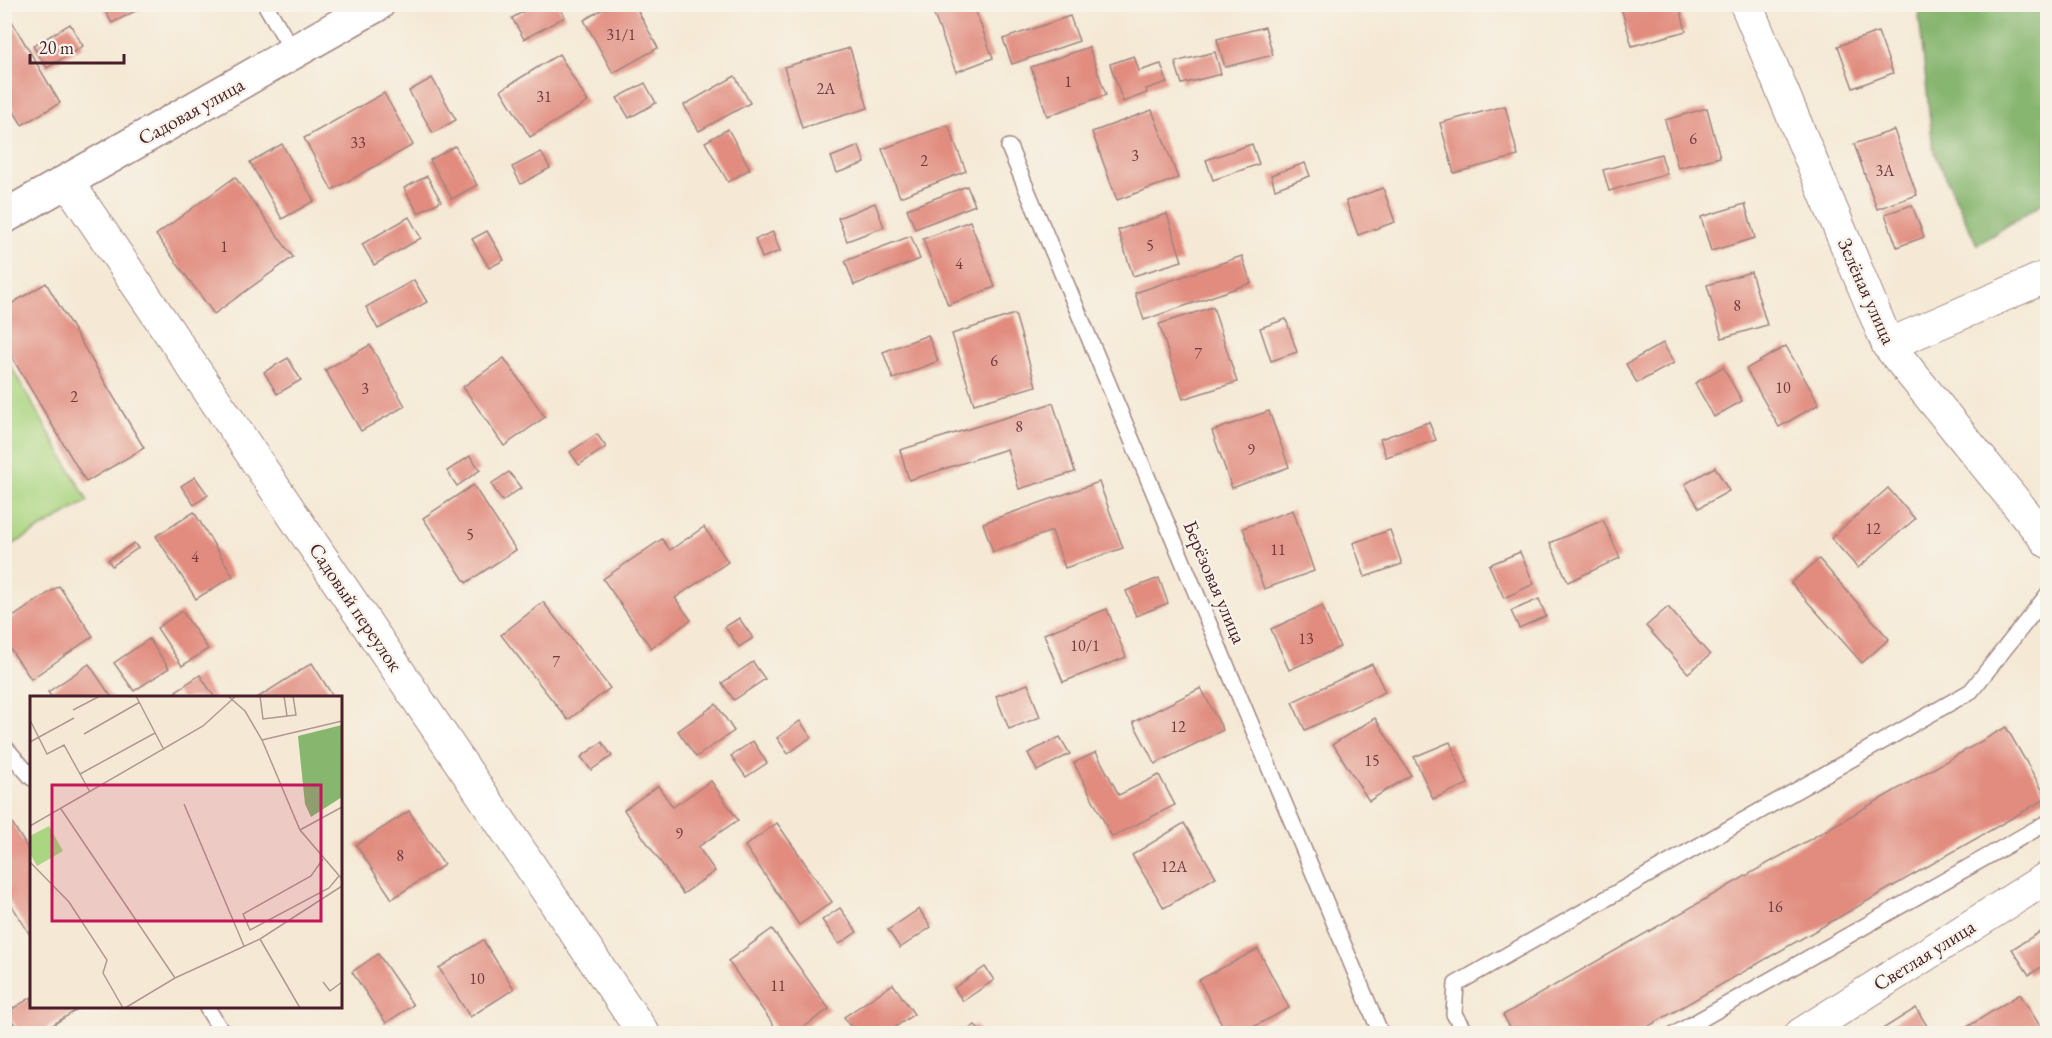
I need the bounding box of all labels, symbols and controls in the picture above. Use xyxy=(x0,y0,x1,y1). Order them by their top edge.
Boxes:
house number: 31/1 xyxy=(606,24,636,45)
scale bar xyxy=(30,27,124,65)
text: 20 m xyxy=(39,36,74,59)
street label: Садовая улица xyxy=(133,71,249,151)
house number: 1 xyxy=(1064,71,1072,92)
house number: 2А xyxy=(817,78,836,99)
house number: 31 xyxy=(536,86,552,107)
house number: 6 xyxy=(1689,128,1697,149)
house number: 33 xyxy=(350,132,366,153)
house number: 3 xyxy=(1131,145,1139,166)
house number: 2 xyxy=(920,150,928,171)
house number: 3А xyxy=(1876,160,1895,181)
street label: Зелёная улица xyxy=(1832,234,1902,348)
house number: 5 xyxy=(1146,235,1154,256)
house number: 1 xyxy=(220,236,228,257)
house number: 4 xyxy=(955,253,963,274)
house number: 8 xyxy=(1733,295,1741,316)
house number: 7 xyxy=(1194,343,1202,364)
house number: 6 xyxy=(990,350,998,371)
house number: 10 xyxy=(1775,377,1791,398)
house number: 3 xyxy=(361,378,369,399)
house number: 2 xyxy=(70,386,78,407)
house number: 8 xyxy=(1015,416,1023,437)
house number: 9 xyxy=(1247,439,1255,460)
street label: Берёзовая улица xyxy=(1177,516,1253,648)
house number: 12 xyxy=(1865,518,1881,539)
house number: 5 xyxy=(466,524,474,545)
street label: Садовый переулок xyxy=(303,538,409,677)
house number: 11 xyxy=(1270,539,1286,560)
house number: 4 xyxy=(191,546,199,567)
house number: 13 xyxy=(1298,628,1314,649)
house number: 10/1 xyxy=(1070,635,1100,656)
house number: 7 xyxy=(552,651,560,672)
inset map xyxy=(30,696,342,1008)
house number: 12 xyxy=(1170,716,1186,737)
house number: 15 xyxy=(1364,750,1380,771)
house number: 9 xyxy=(675,823,683,844)
house number: 8 xyxy=(396,845,404,866)
house number: 12А xyxy=(1161,856,1188,877)
house number: 16 xyxy=(1767,896,1783,917)
street label: Светлая улица xyxy=(1868,913,1980,997)
house number: 10 xyxy=(469,968,485,989)
house number: 11 xyxy=(770,975,786,996)

